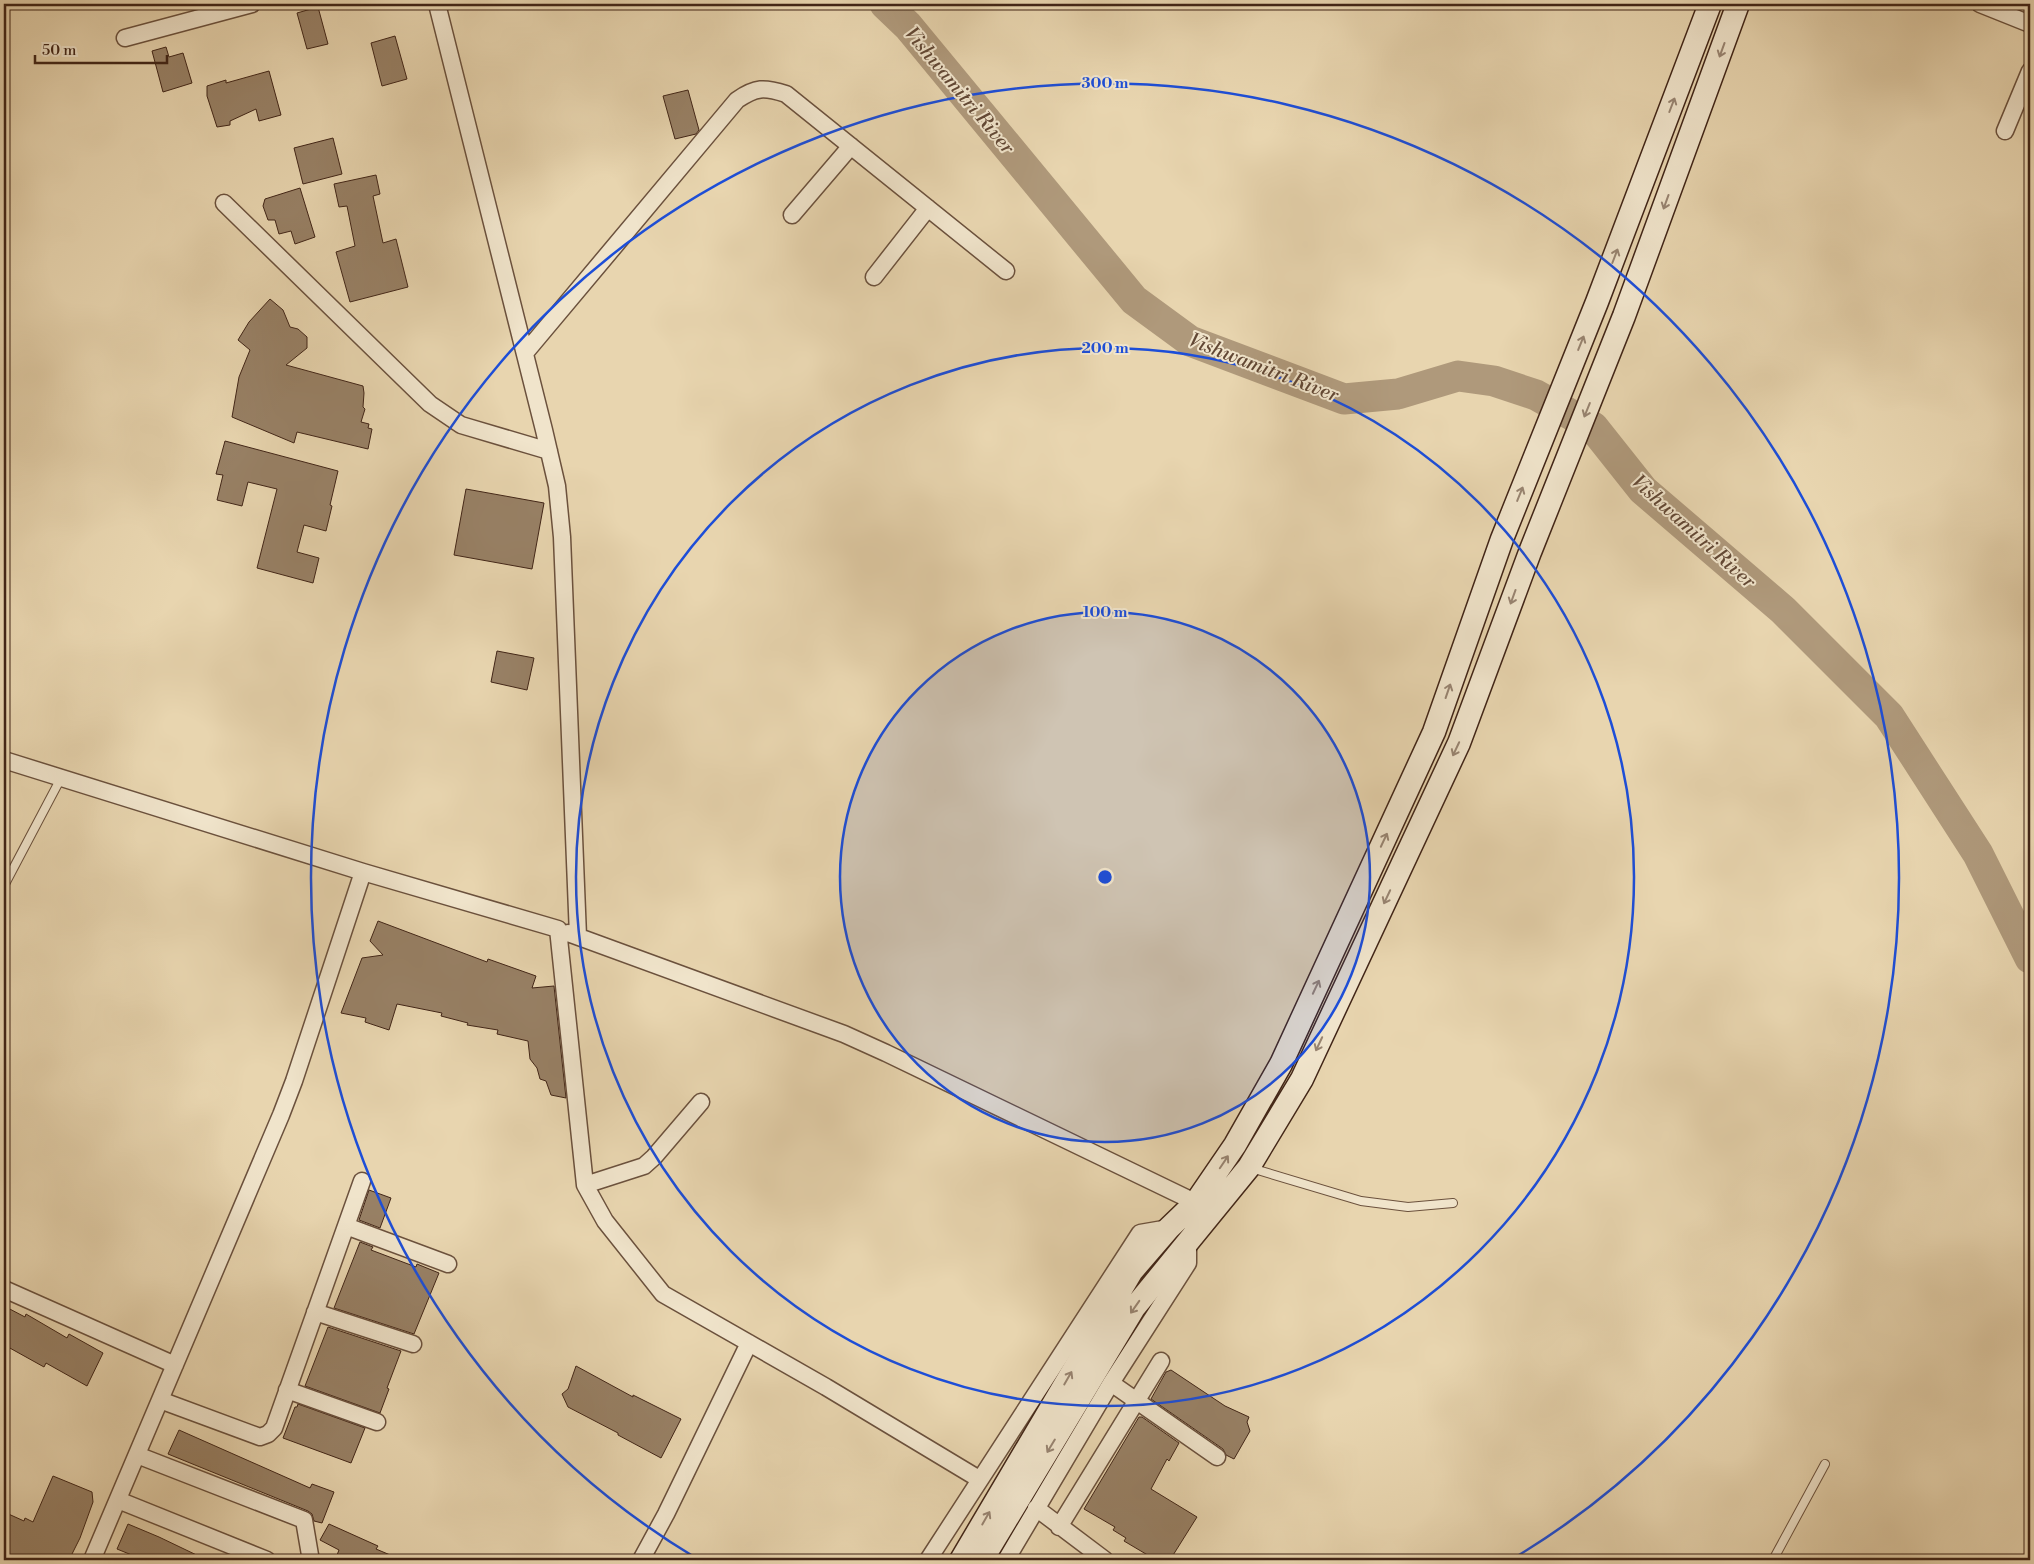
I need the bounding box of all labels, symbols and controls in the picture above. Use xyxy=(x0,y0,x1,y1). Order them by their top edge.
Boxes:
water label: Vishwamitri River xyxy=(898,22,1020,160)
scale bar xyxy=(35,32,168,64)
text: 50 m xyxy=(42,41,76,60)
one-way arrow xyxy=(1716,42,1725,57)
text: 300 m xyxy=(1082,74,1129,93)
one-way arrow xyxy=(1668,97,1677,113)
one-way arrow xyxy=(1661,194,1670,209)
one-way arrow xyxy=(1611,249,1620,264)
water label: Vishwamitri River xyxy=(1185,328,1342,409)
one-way arrow xyxy=(1576,336,1586,351)
text: 200 m xyxy=(1081,339,1129,358)
one-way arrow xyxy=(1582,402,1591,417)
water label: Vishwamitri River xyxy=(1626,470,1761,595)
one-way arrow xyxy=(1516,487,1525,502)
one-way arrow xyxy=(1508,589,1517,605)
text: 100 m xyxy=(1083,603,1128,622)
one-way arrow xyxy=(1444,683,1453,699)
one-way arrow xyxy=(1451,741,1460,756)
one-way arrow xyxy=(1380,833,1389,848)
centre of rings xyxy=(1096,868,1114,886)
one-way arrow xyxy=(1382,889,1392,904)
one-way arrow xyxy=(1312,980,1321,995)
one-way arrow xyxy=(1313,1036,1323,1051)
one-way arrow xyxy=(1219,1155,1229,1169)
one-way arrow xyxy=(1130,1300,1140,1314)
one-way arrow xyxy=(1064,1372,1074,1386)
one-way arrow xyxy=(1045,1438,1055,1452)
one-way arrow xyxy=(982,1512,992,1526)

